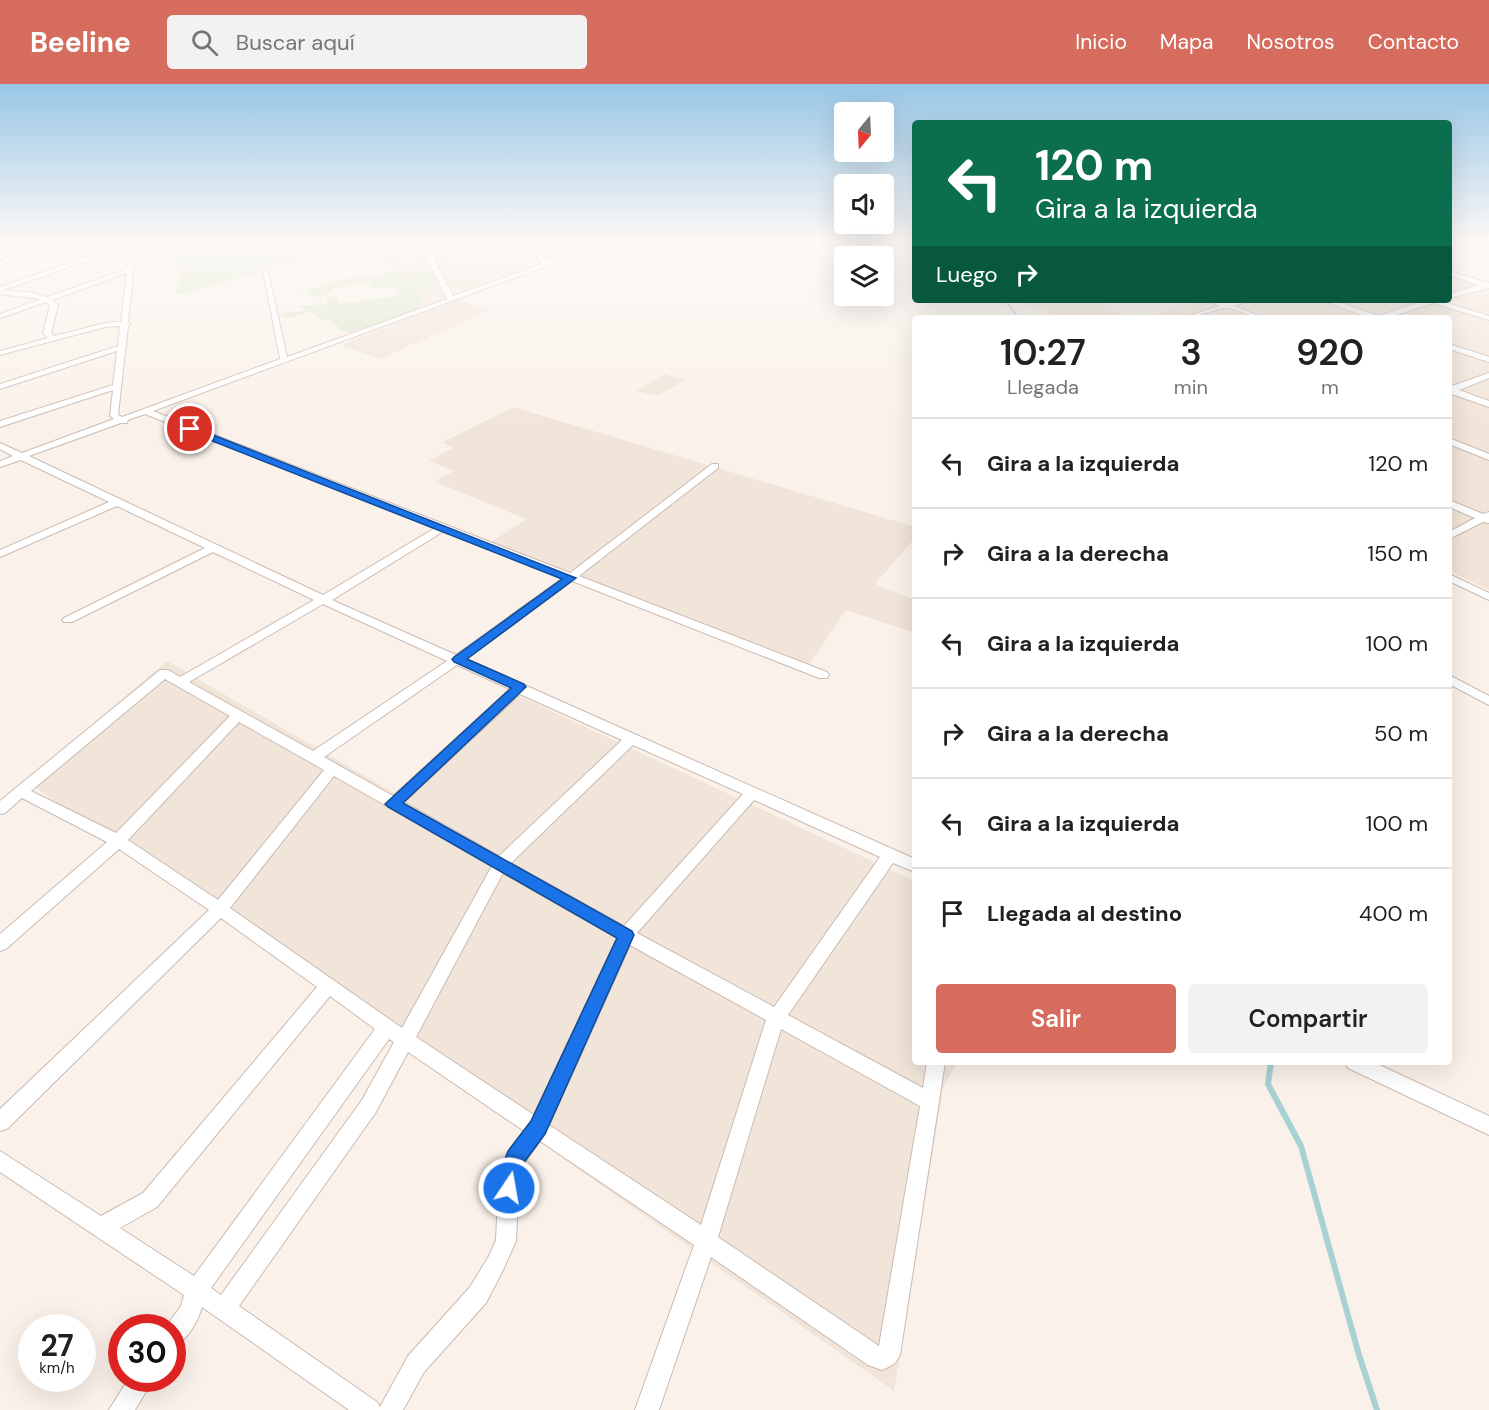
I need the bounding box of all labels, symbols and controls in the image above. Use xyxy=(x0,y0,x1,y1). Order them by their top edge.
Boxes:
search box xyxy=(167,15,587,69)
text: Beeline xyxy=(30,24,131,61)
icon: search xyxy=(188,26,221,59)
text: Buscar aquí xyxy=(236,28,355,57)
text: Inicio xyxy=(1075,28,1127,56)
text: Mapa xyxy=(1160,28,1214,56)
text: Nosotros xyxy=(1247,28,1335,56)
text: Contacto xyxy=(1368,28,1459,56)
north arrow xyxy=(834,102,894,162)
map controls xyxy=(834,102,894,306)
text: 120 m xyxy=(1035,138,1153,193)
icon: left xyxy=(936,144,1014,222)
button: sound xyxy=(834,174,894,234)
text: Gira a la izquierda xyxy=(1035,191,1258,226)
button: layers xyxy=(834,246,894,306)
icon: right xyxy=(1010,258,1043,291)
text: Luego xyxy=(936,260,998,289)
text: 10:27 xyxy=(1000,329,1086,376)
text: 3 xyxy=(1180,329,1202,376)
text: 920 xyxy=(1296,329,1364,376)
text: Llegada xyxy=(1007,374,1079,400)
text: min xyxy=(1174,374,1208,400)
text: m xyxy=(1321,374,1339,400)
pin xyxy=(164,403,215,454)
icon: arrive xyxy=(173,412,206,445)
icon: left xyxy=(936,447,969,480)
text: Gira a la izquierda xyxy=(987,449,1179,478)
text: 120 m xyxy=(1368,449,1428,478)
icon: right xyxy=(936,537,969,570)
text: Gira a la derecha xyxy=(987,539,1169,568)
text: 150 m xyxy=(1367,539,1428,568)
icon: left xyxy=(936,627,969,660)
text: Gira a la izquierda xyxy=(987,629,1179,658)
text: 100 m xyxy=(1366,629,1428,658)
icon: right xyxy=(936,717,969,750)
text: Gira a la derecha xyxy=(987,719,1169,748)
text: 50 m xyxy=(1374,719,1428,748)
icon: left xyxy=(936,807,969,840)
text: Gira a la izquierda xyxy=(987,809,1179,838)
text: 100 m xyxy=(1366,809,1428,838)
icon: arrive xyxy=(936,897,969,930)
text: Llegada al destino xyxy=(987,899,1182,928)
text: 400 m xyxy=(1359,899,1428,928)
button: Salir xyxy=(936,984,1176,1053)
button: Compartir xyxy=(1188,984,1428,1053)
position arrow xyxy=(477,1156,541,1220)
speed limit sign: 30 xyxy=(108,1314,186,1392)
text: 27 xyxy=(40,1326,74,1365)
text: km/h xyxy=(39,1358,75,1378)

